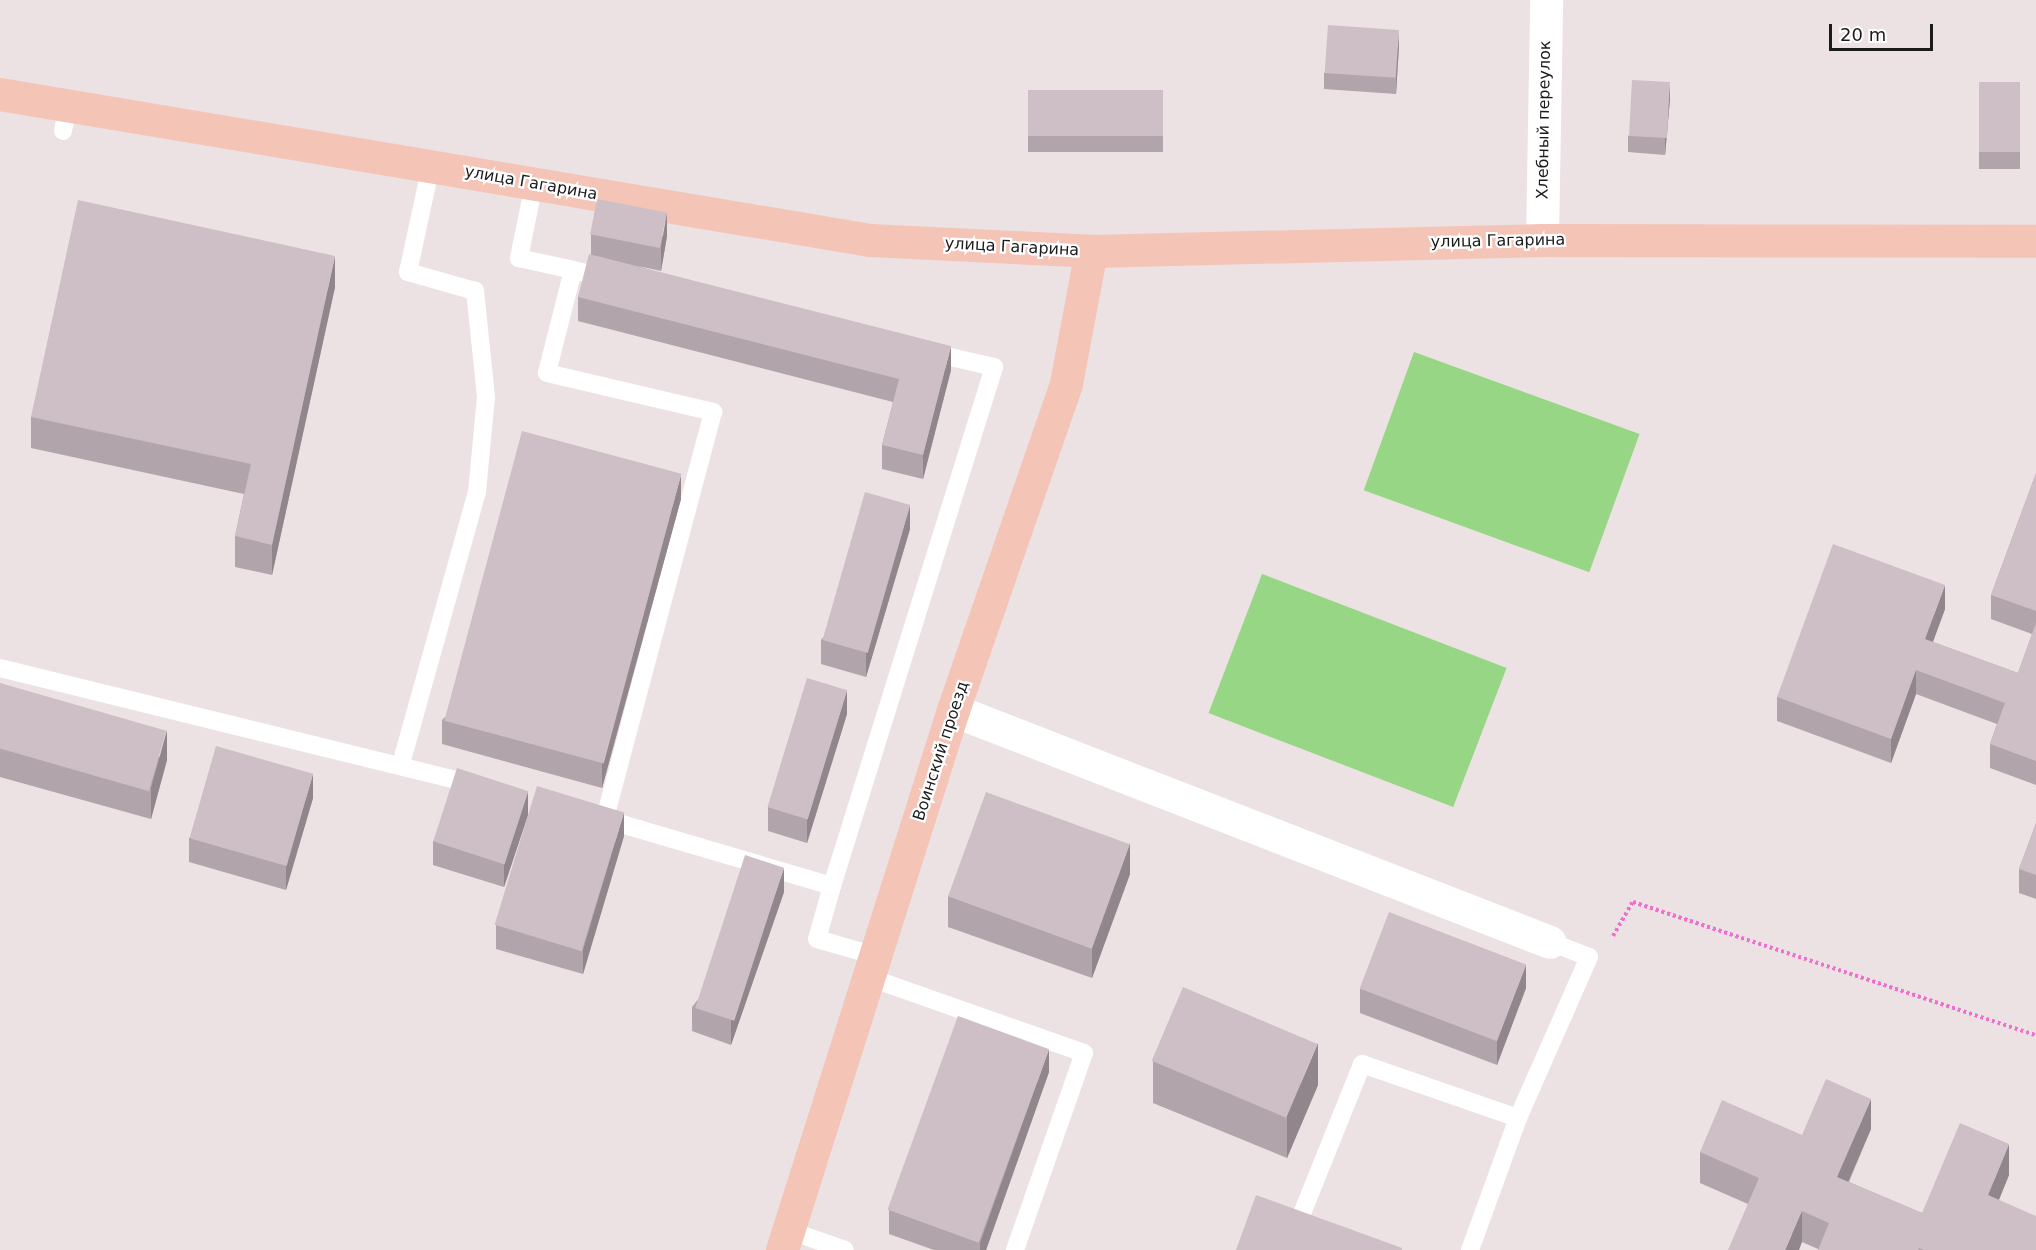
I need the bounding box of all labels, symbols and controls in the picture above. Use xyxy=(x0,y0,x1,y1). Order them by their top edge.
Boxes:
scale bar xyxy=(1832,12,1936,50)
text: 20 m xyxy=(1840,24,1886,45)
street label: Хлебный переулок xyxy=(1533,40,1555,200)
street label: улица Гагарина xyxy=(463,162,599,204)
street label: улица Гагарина xyxy=(1431,230,1565,252)
street label: улица Гагарина xyxy=(944,234,1080,260)
street label: Воинский проезд xyxy=(909,679,973,823)

